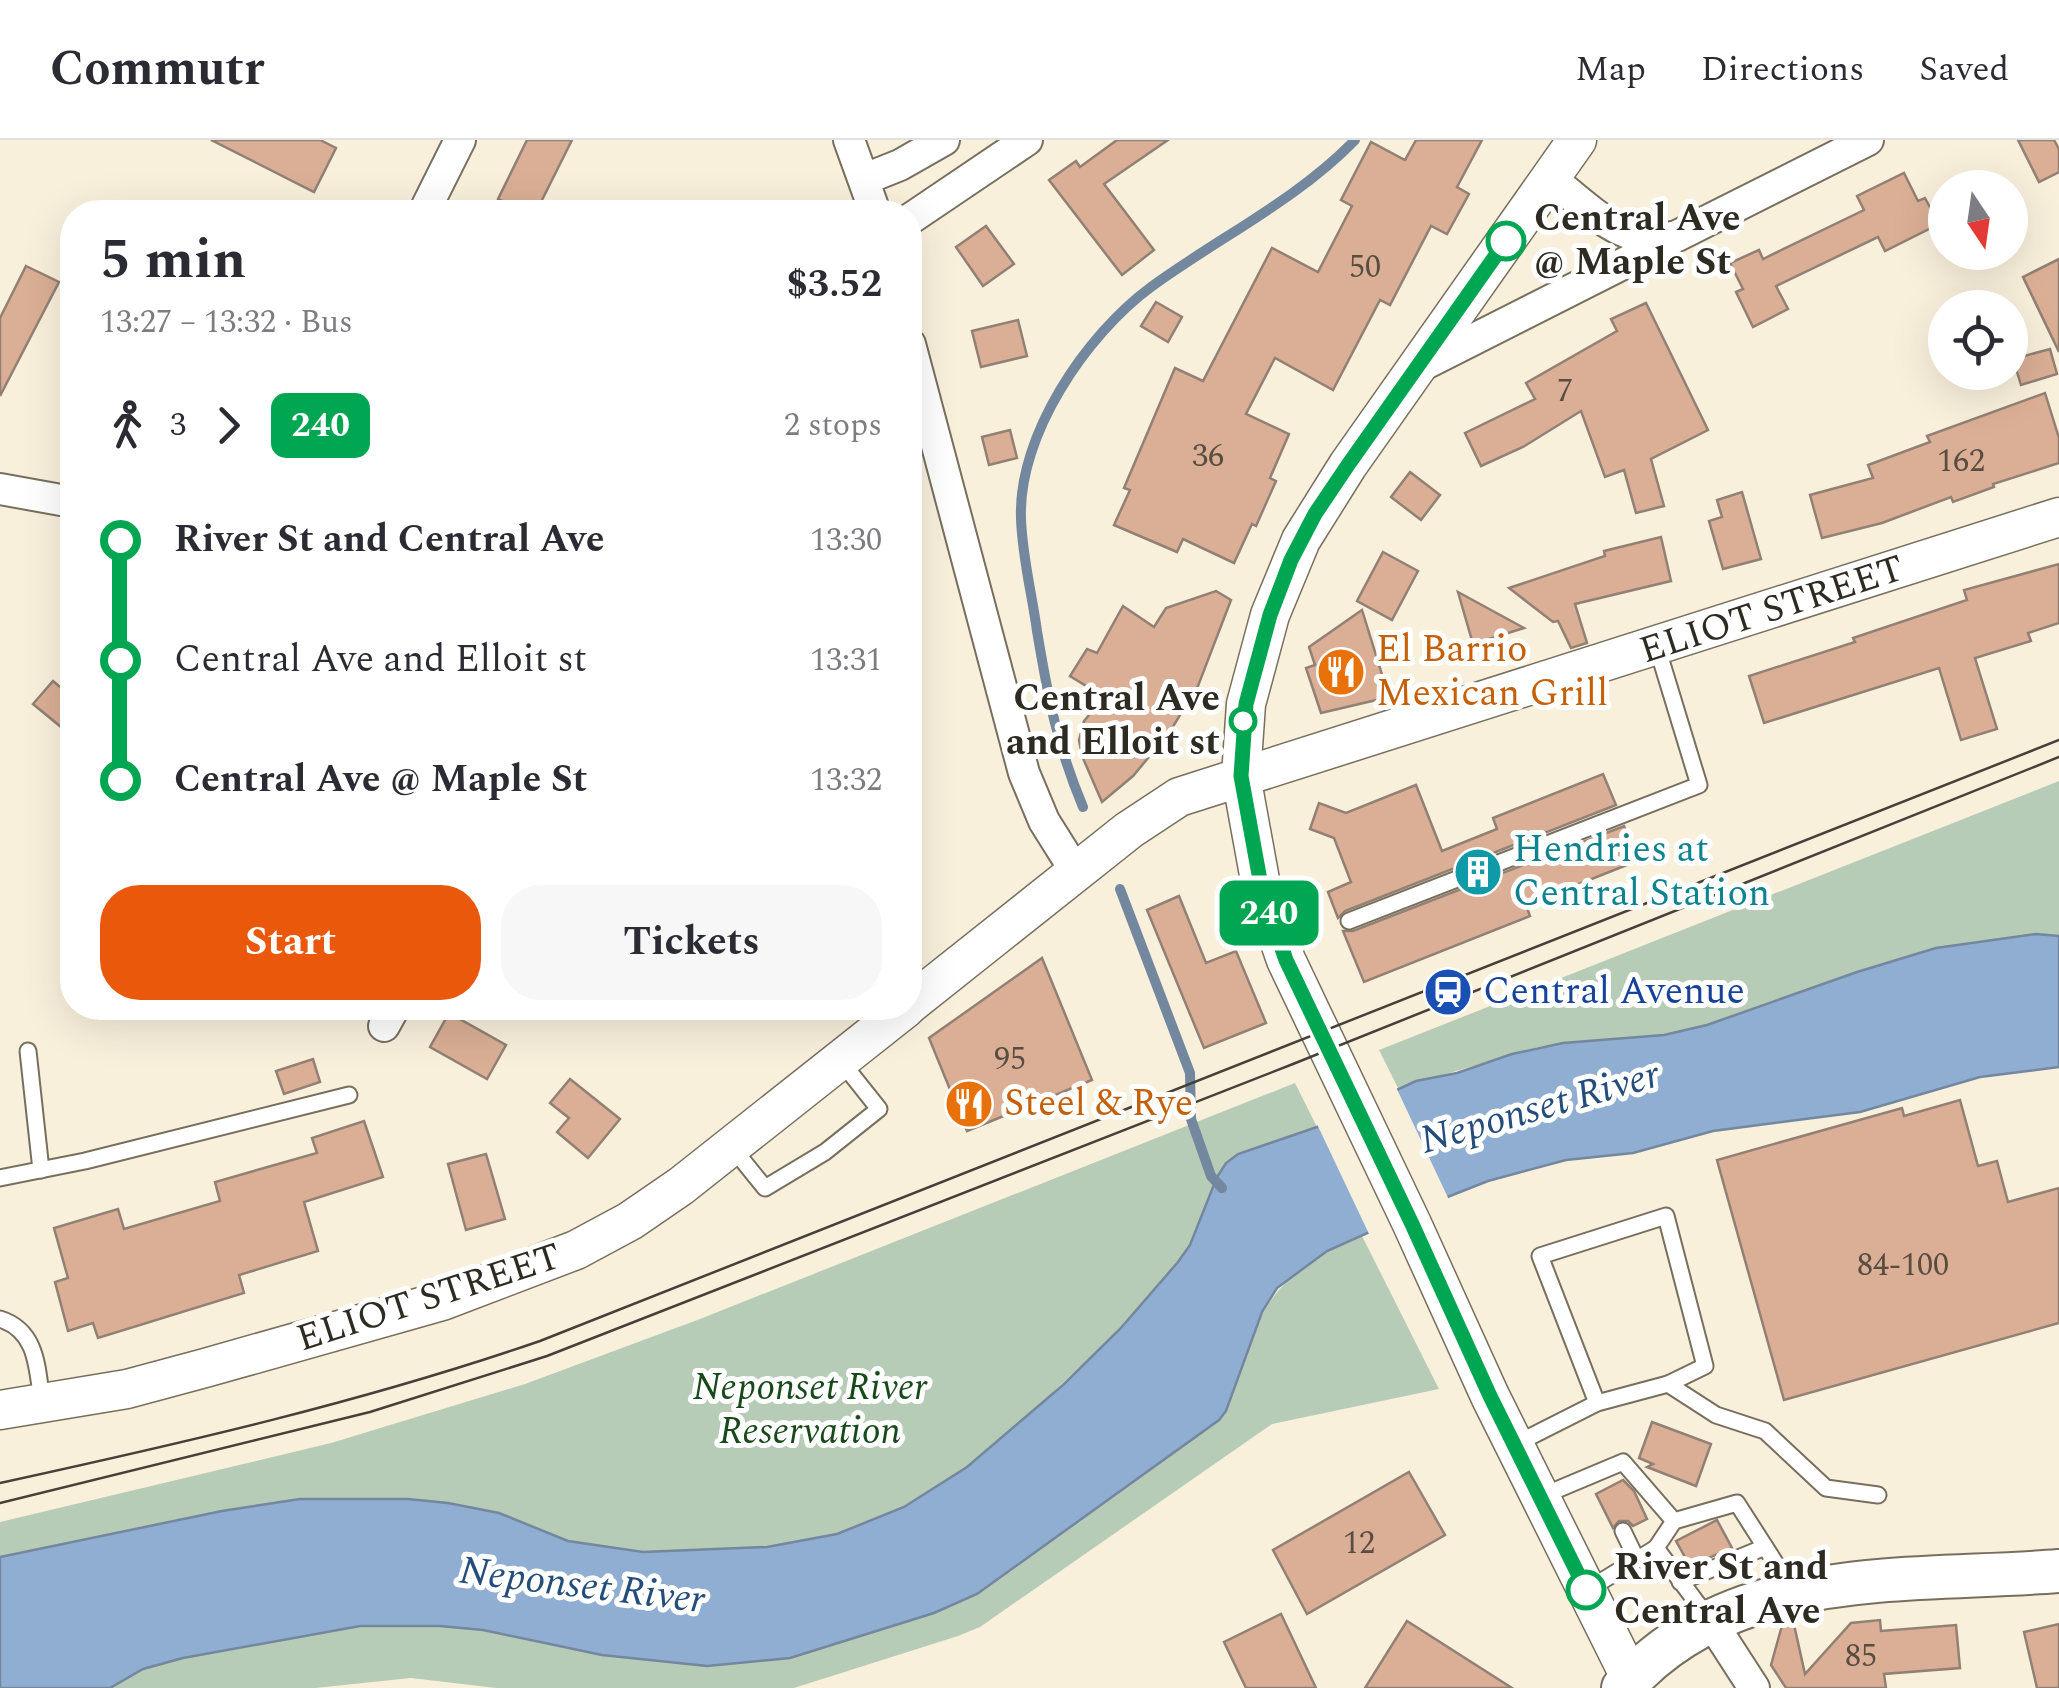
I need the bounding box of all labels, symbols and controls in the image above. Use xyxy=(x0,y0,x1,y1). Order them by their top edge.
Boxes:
text: Commutr xyxy=(50,33,264,106)
text: Map xyxy=(1575,43,1646,96)
text: Directions xyxy=(1701,43,1864,96)
text: Saved xyxy=(1919,43,2009,96)
north arrow xyxy=(1928,170,2028,270)
map controls xyxy=(1928,170,2028,390)
place label: Central Ave @ Maple St xyxy=(1534,190,1741,292)
text: 5 min xyxy=(100,219,246,302)
marker: Central Ave @ Maple St xyxy=(1487,222,1525,260)
house number: 50 xyxy=(1349,243,1381,292)
text: $3.52 xyxy=(787,256,882,314)
button: locate xyxy=(1928,290,2028,390)
text: 13:27 – 13:32 · Bus xyxy=(100,298,353,347)
house number: 7 xyxy=(1557,367,1573,416)
icon: walk xyxy=(100,398,155,453)
icon: forward xyxy=(201,398,256,453)
text: 240 xyxy=(291,399,350,452)
text: 3 xyxy=(170,401,186,450)
text: 2 stops xyxy=(784,401,882,450)
house number: 36 xyxy=(1192,432,1224,481)
house number: 162 xyxy=(1937,437,1985,486)
text: River St and Central Ave xyxy=(174,511,605,569)
text: 13:30 xyxy=(810,516,882,565)
street label: ELIOT STREET xyxy=(1632,540,1912,680)
place label: El Barrio Mexican Grill xyxy=(1376,621,1608,723)
text: Central Ave and Elloit st xyxy=(174,631,587,689)
text: 13:31 xyxy=(810,636,882,685)
restaurant icon: El Barrio Mexican Grill xyxy=(1315,646,1367,698)
place label: Central Ave and Elloit st xyxy=(1006,670,1220,772)
marker: Central Ave and Elloit st xyxy=(1230,708,1256,734)
text: Central Ave @ Maple St xyxy=(174,751,587,809)
text: 13:32 xyxy=(810,756,882,805)
place label: Hendries at Central Station xyxy=(1513,821,1770,923)
building icon: Hendries at Central Station xyxy=(1452,846,1504,898)
line badge: 240 xyxy=(1212,880,1326,946)
button: Start xyxy=(100,885,481,1000)
button: Tickets xyxy=(501,885,882,1000)
text: 240 xyxy=(1240,887,1298,940)
place label: Central Avenue xyxy=(1483,963,1745,1021)
station icon: Central Avenue xyxy=(1422,966,1474,1018)
house number: 95 xyxy=(994,1035,1026,1084)
water label: Neponset River xyxy=(1413,1044,1668,1171)
place label: Steel & Rye xyxy=(1004,1075,1193,1133)
restaurant icon: Steel & Rye xyxy=(943,1078,995,1130)
street label: ELIOT STREET xyxy=(289,1228,569,1368)
house number: 84-100 xyxy=(1857,1241,1949,1290)
park label: Neponset River Reservation xyxy=(693,1359,928,1461)
house number: 12 xyxy=(1343,1519,1375,1568)
place label: River St and Central Ave xyxy=(1614,1539,1828,1641)
water label: Neponset River xyxy=(456,1541,710,1631)
marker: River St and Central Ave xyxy=(1567,1571,1605,1609)
house number: 85 xyxy=(1845,1632,1877,1681)

